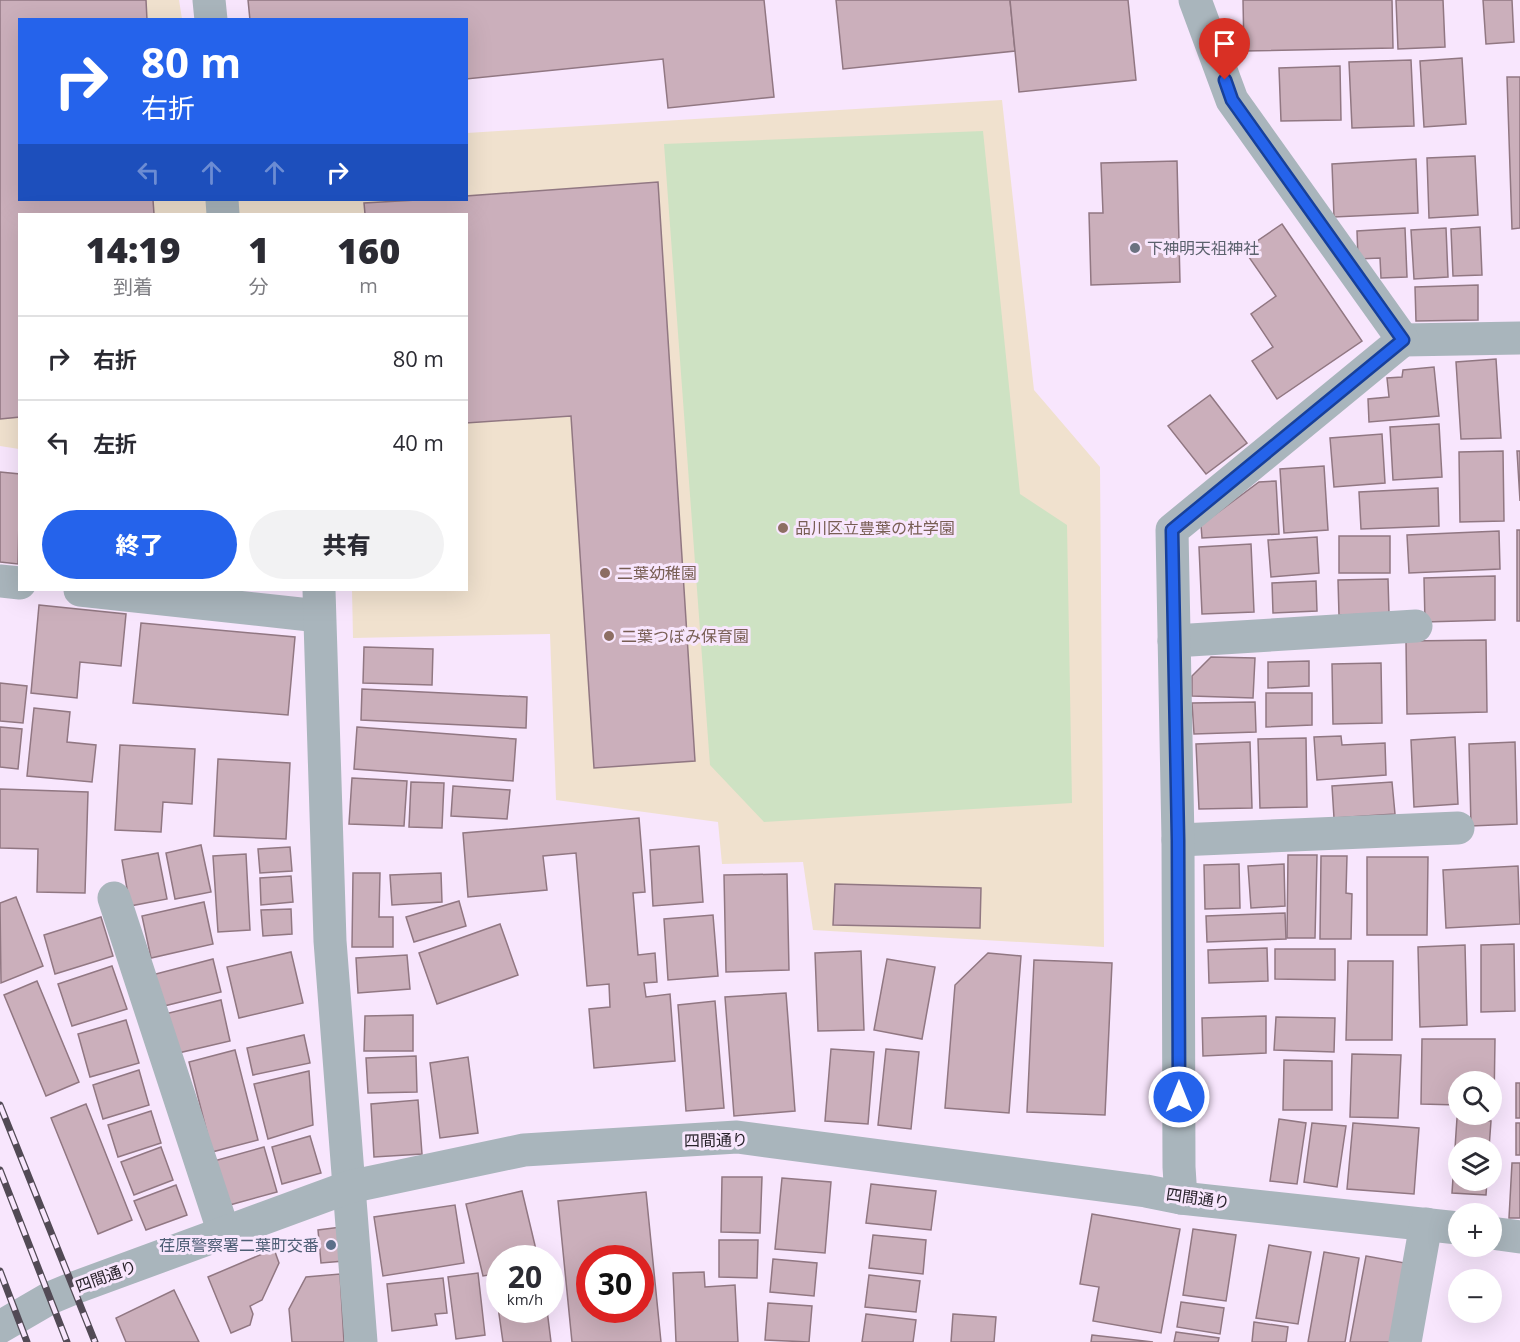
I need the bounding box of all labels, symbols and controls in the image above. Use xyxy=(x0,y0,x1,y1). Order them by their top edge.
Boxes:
pin xyxy=(1199,18,1250,80)
icon: arrive xyxy=(1208,27,1241,60)
text: 80 m xyxy=(141,33,241,90)
icon: right xyxy=(42,42,120,120)
text: 右折 xyxy=(141,89,195,126)
icon: left xyxy=(132,156,165,189)
icon: ahead xyxy=(195,156,228,189)
icon: ahead xyxy=(258,156,291,189)
icon: right xyxy=(321,156,354,189)
text: 14:19 xyxy=(86,225,180,274)
text: 1 xyxy=(248,225,269,274)
text: 160 xyxy=(337,226,400,275)
place label: 下神明天祖神社 xyxy=(1147,237,1259,259)
marker: 下神明天祖神社 xyxy=(1128,241,1142,255)
text: m xyxy=(359,272,378,299)
text: 到着 xyxy=(113,273,153,300)
text: 分 xyxy=(249,273,269,300)
icon: right xyxy=(42,342,75,375)
text: 80 m xyxy=(393,343,444,373)
text: 右折 xyxy=(93,344,137,374)
icon: left xyxy=(42,426,75,459)
text: 40 m xyxy=(393,427,444,457)
text: 左折 xyxy=(93,428,137,458)
button: 終了 xyxy=(42,510,237,579)
button: 共有 xyxy=(249,510,444,579)
place label: 品川区立豊葉の杜学園 xyxy=(795,517,955,539)
marker: 品川区立豊葉の杜学園 xyxy=(776,521,790,535)
place label: 二葉幼稚園 xyxy=(617,562,697,584)
marker: 二葉幼稚園 xyxy=(598,566,612,580)
place label: 二葉つぼみ保育園 xyxy=(621,625,749,647)
marker: 二葉つぼみ保育園 xyxy=(602,629,616,643)
position arrow xyxy=(1147,1065,1211,1129)
map controls xyxy=(1448,1071,1502,1323)
button: search xyxy=(1448,1071,1502,1125)
street label: 四間通り xyxy=(684,1128,748,1152)
button: layers xyxy=(1448,1137,1502,1191)
street label: 四間通り xyxy=(1165,1183,1231,1213)
button: + xyxy=(1448,1203,1502,1257)
place label: 荏原警察署二葉町交番 xyxy=(159,1234,319,1256)
marker: 荏原警察署二葉町交番 xyxy=(324,1238,338,1252)
speed limit sign: 30 xyxy=(576,1245,654,1323)
street label: 四間通り xyxy=(72,1255,140,1297)
text: 20 xyxy=(508,1256,542,1297)
button: − xyxy=(1448,1269,1502,1323)
text: km/h xyxy=(507,1289,543,1309)

